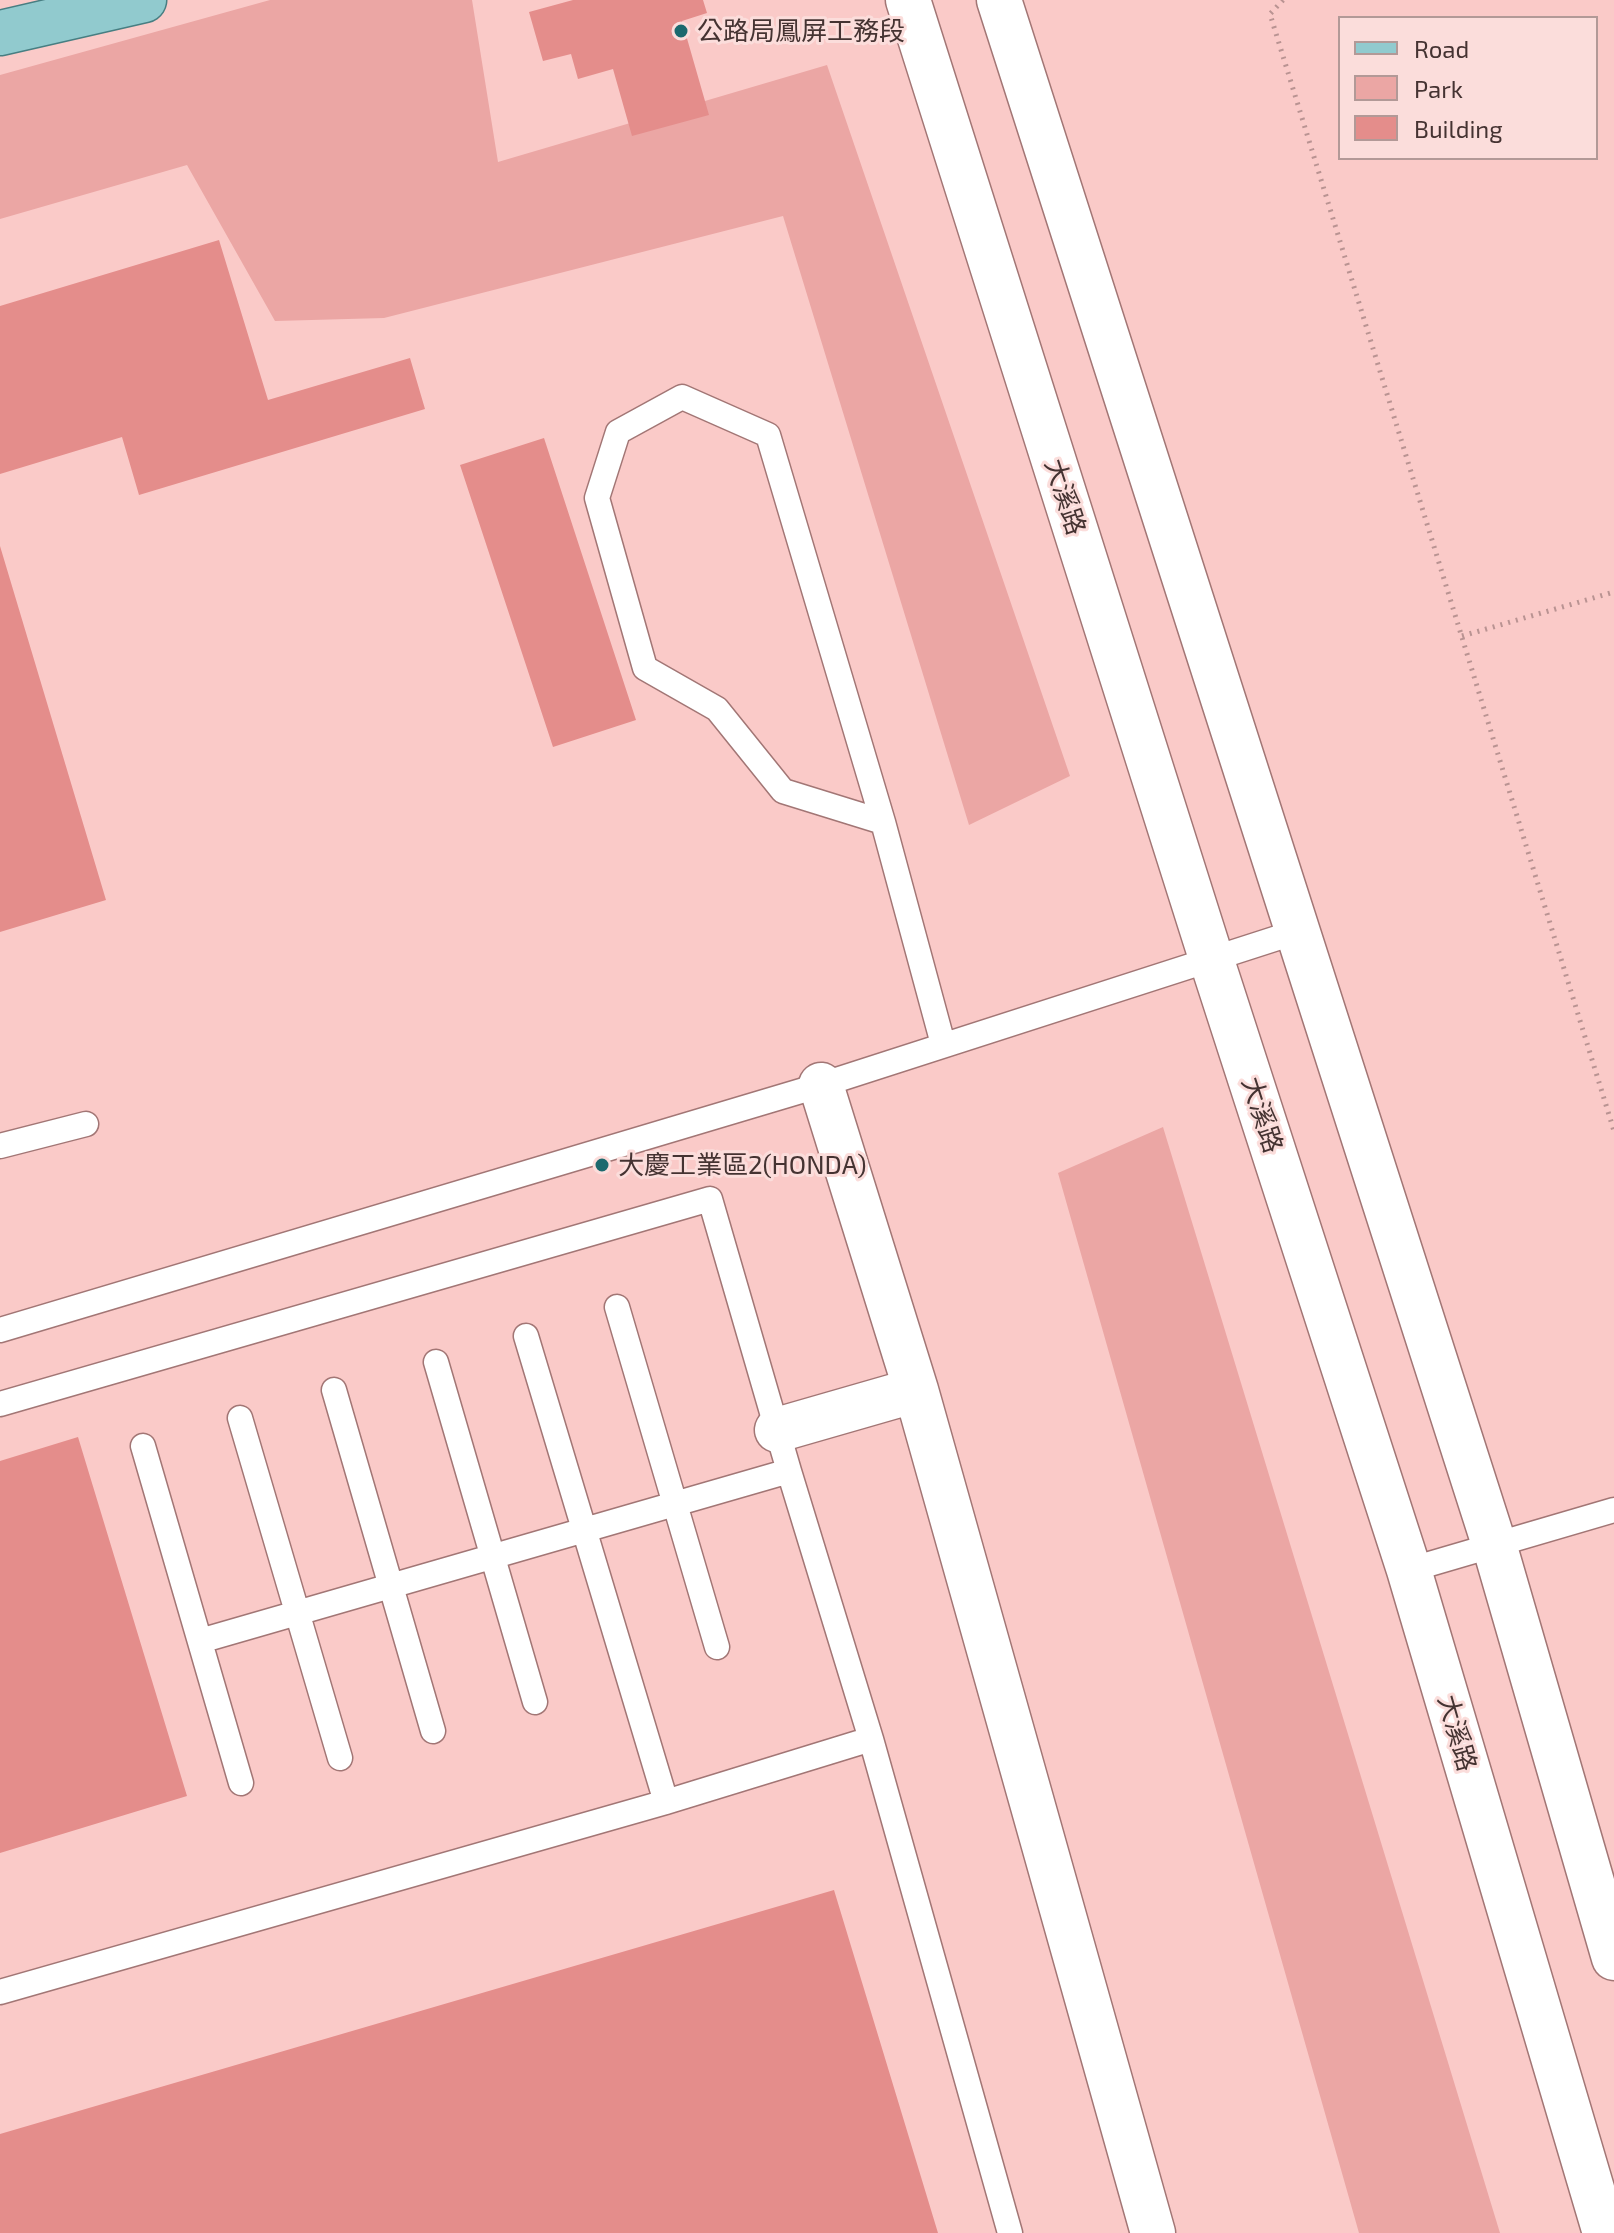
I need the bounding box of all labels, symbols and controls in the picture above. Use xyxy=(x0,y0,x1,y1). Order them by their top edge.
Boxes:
place label: 公路局鳳屏工務段 xyxy=(697,15,905,47)
legend xyxy=(1338,16,1598,160)
marker: 公路局鳳屏工務段 xyxy=(672,22,690,40)
text: Road xyxy=(1414,34,1469,63)
text: Park xyxy=(1414,74,1463,103)
text: Building xyxy=(1414,114,1503,143)
street label: 大溪路 xyxy=(1038,455,1092,539)
street label: 大溪路 xyxy=(1235,1073,1289,1157)
place label: 大慶工業區2(HONDA) xyxy=(618,1149,867,1181)
marker: 大慶工業區2(HONDA) xyxy=(593,1156,611,1174)
street label: 大溪路 xyxy=(1431,1691,1483,1775)

